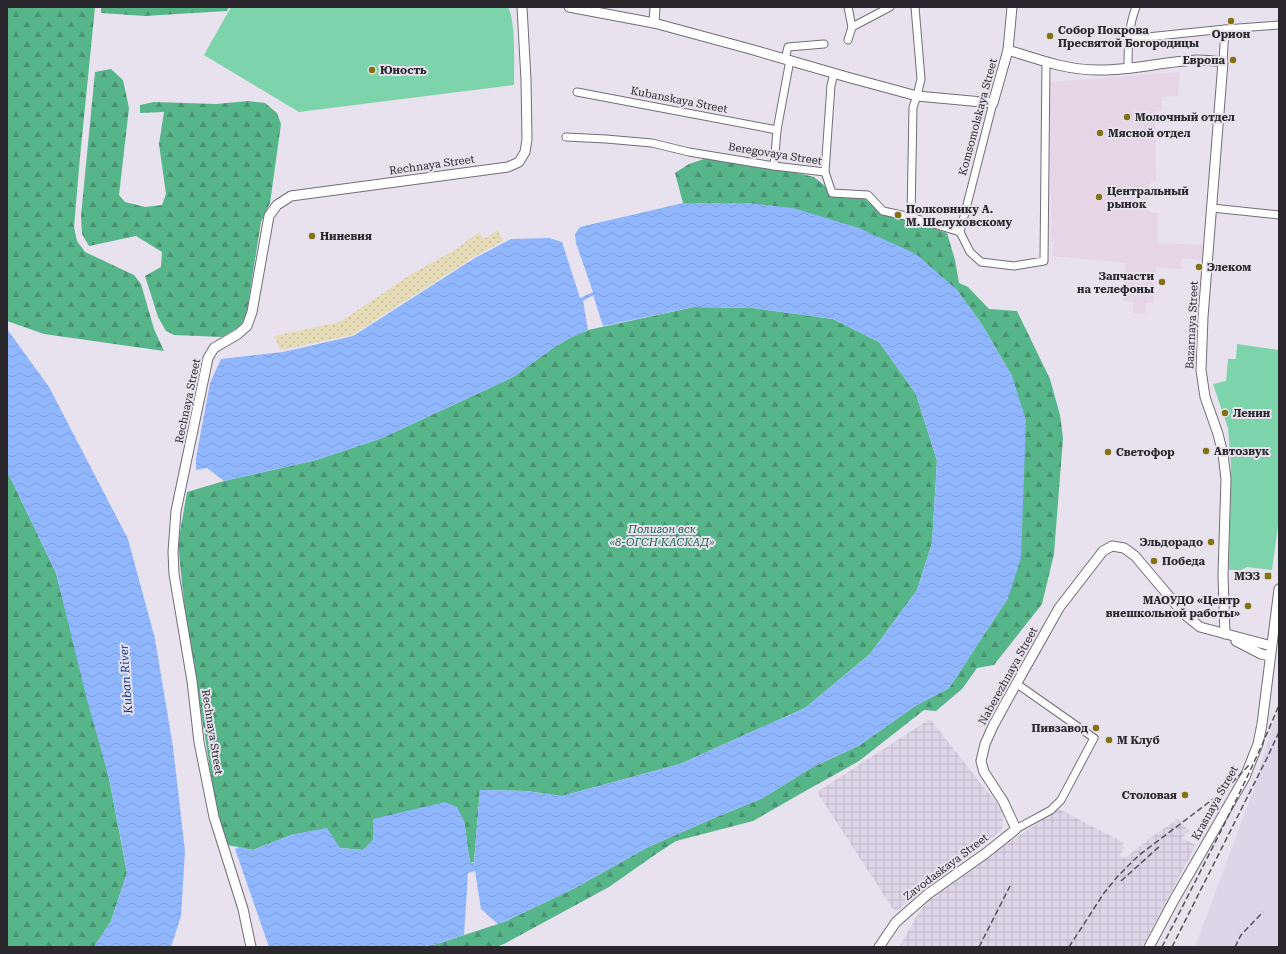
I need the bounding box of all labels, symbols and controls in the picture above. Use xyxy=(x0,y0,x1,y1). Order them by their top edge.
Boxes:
marker: Орион xyxy=(1226,16,1236,26)
place label: Собор Покрова Пресвятой Богородицы xyxy=(1058,24,1199,50)
place label: Орион xyxy=(1212,28,1251,41)
marker: Собор Покрова Пресвятой Богородицы xyxy=(1045,31,1055,41)
place label: Европа xyxy=(1183,54,1226,67)
marker: Европа xyxy=(1228,55,1238,65)
street label: Komsomolskaya Street xyxy=(956,57,1000,177)
place label: Юность xyxy=(380,64,427,77)
marker: Юность xyxy=(367,65,377,75)
street label: Kubanskaya Street xyxy=(629,84,729,116)
place label: Молочный отдел xyxy=(1135,111,1235,124)
marker: Молочный отдел xyxy=(1122,112,1132,122)
place label: Мясной отдел xyxy=(1108,127,1191,140)
marker: Мясной отдел xyxy=(1095,128,1105,138)
street label: Beregovaya Street xyxy=(727,140,823,168)
street label: Rechnaya Street xyxy=(388,153,476,177)
place label: Центральный рынок xyxy=(1107,185,1189,211)
marker: Центральный рынок xyxy=(1094,192,1104,202)
place label: Полковнику А. М. Шелуховскому xyxy=(906,203,1013,229)
marker: Полковнику А. М. Шелуховскому xyxy=(893,210,903,220)
place label: Ниневия xyxy=(320,230,372,243)
marker: Ниневия xyxy=(307,231,317,241)
place label: Элеком xyxy=(1207,261,1251,274)
marker: Элеком xyxy=(1194,262,1204,272)
place label: Запчасти на телефоны xyxy=(1077,270,1154,296)
marker: Запчасти на телефоны xyxy=(1157,277,1167,287)
street label: Bazarnaya Street xyxy=(1183,281,1201,369)
street label: Rechnaya Street xyxy=(173,357,203,445)
place label: Ленин xyxy=(1233,407,1271,420)
marker: Ленин xyxy=(1220,408,1230,418)
place label: Автозвук xyxy=(1214,445,1270,458)
place label: Светофор xyxy=(1116,446,1175,459)
marker: Автозвук xyxy=(1201,446,1211,456)
marker: Светофор xyxy=(1103,447,1113,457)
park label: Полигон вск «8-ОГСН КАСКАД» xyxy=(609,523,715,549)
place label: Эльдорадо xyxy=(1140,536,1203,549)
marker: Эльдорадо xyxy=(1206,537,1216,547)
place label: Победа xyxy=(1162,555,1205,568)
marker: Победа xyxy=(1149,556,1159,566)
place label: МЭЗ xyxy=(1234,570,1260,583)
marker: МЭЗ xyxy=(1263,571,1273,581)
place label: МАОУДО «Центр внешкольной работы» xyxy=(1106,594,1241,620)
marker: МАОУДО «Центр внешкольной работы» xyxy=(1243,601,1253,611)
street label: Naberezhnaya Street xyxy=(976,625,1040,727)
water label: Kuban River xyxy=(117,644,135,715)
street label: Rechnaya Street xyxy=(199,688,225,776)
place label: Пивзавод xyxy=(1031,722,1088,735)
marker: Пивзавод xyxy=(1091,723,1101,733)
place label: М Клуб xyxy=(1117,734,1160,747)
marker: М Клуб xyxy=(1104,735,1114,745)
street label: Krasnaya Street xyxy=(1189,764,1241,842)
place label: Столовая xyxy=(1122,789,1177,802)
marker: Столовая xyxy=(1180,790,1190,800)
street label: Zavodaskaya Street xyxy=(901,831,991,903)

